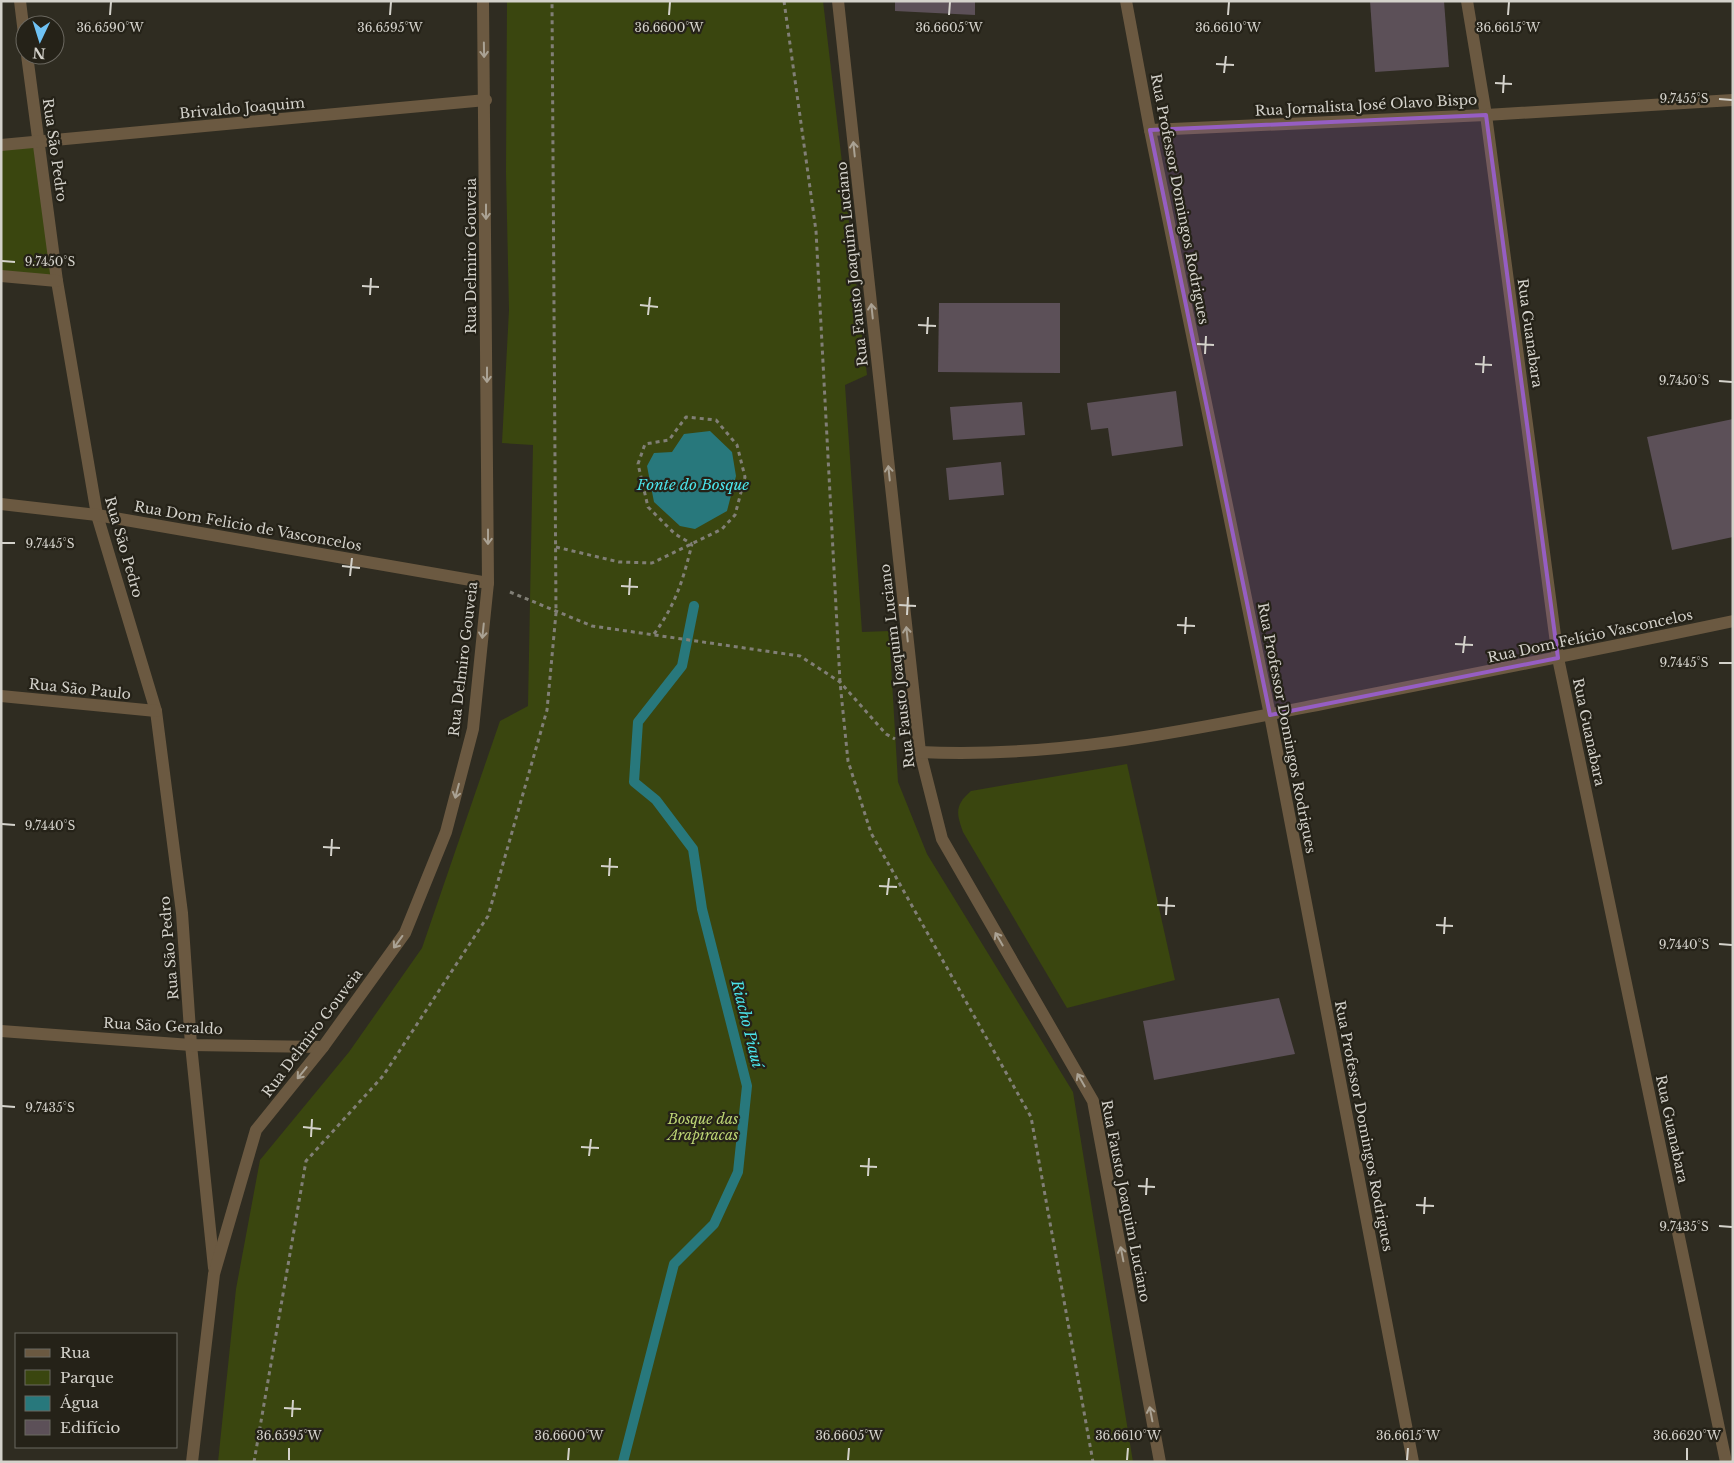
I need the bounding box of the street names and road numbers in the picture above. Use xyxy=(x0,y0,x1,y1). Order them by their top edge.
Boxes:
street label: Rua Professor Domingos Rodrigues xyxy=(1147,72,1213,326)
street label: Rua Jornalista José Olavo Bispo xyxy=(1254,90,1478,120)
street label: Brivaldo Joaquim xyxy=(179,94,305,122)
street label: Rua São Pedro xyxy=(39,97,71,203)
street label: Rua Fausto Joaquim Luciano xyxy=(832,161,872,367)
street label: Rua Delmiro Gouveia xyxy=(462,178,480,334)
street label: Rua Guanabara xyxy=(1513,277,1547,389)
street label: Rua São Pedro xyxy=(101,494,147,600)
street label: Rua Dom Felicio de Vasconcelos xyxy=(133,497,363,555)
street label: Rua Fausto Joaquim Luciano xyxy=(876,563,918,769)
street label: Rua Delmiro Gouveia xyxy=(445,580,481,738)
street label: Rua Professor Domingos Rodrigues xyxy=(1254,601,1320,855)
street label: Rua Dom Felício Vasconcelos xyxy=(1486,605,1694,667)
street label: Rua São Paulo xyxy=(28,675,132,703)
street label: Rua Guanabara xyxy=(1569,676,1609,788)
street label: Rua São Pedro xyxy=(155,895,183,1001)
street label: Rua Delmiro Gouveia xyxy=(258,965,366,1101)
street label: Rua Professor Domingos Rodrigues xyxy=(1331,999,1397,1253)
street label: Rua São Geraldo xyxy=(103,1014,223,1038)
street label: Rua Guanabara xyxy=(1652,1073,1692,1185)
street label: Rua Fausto Joaquim Luciano xyxy=(1098,1098,1154,1304)

